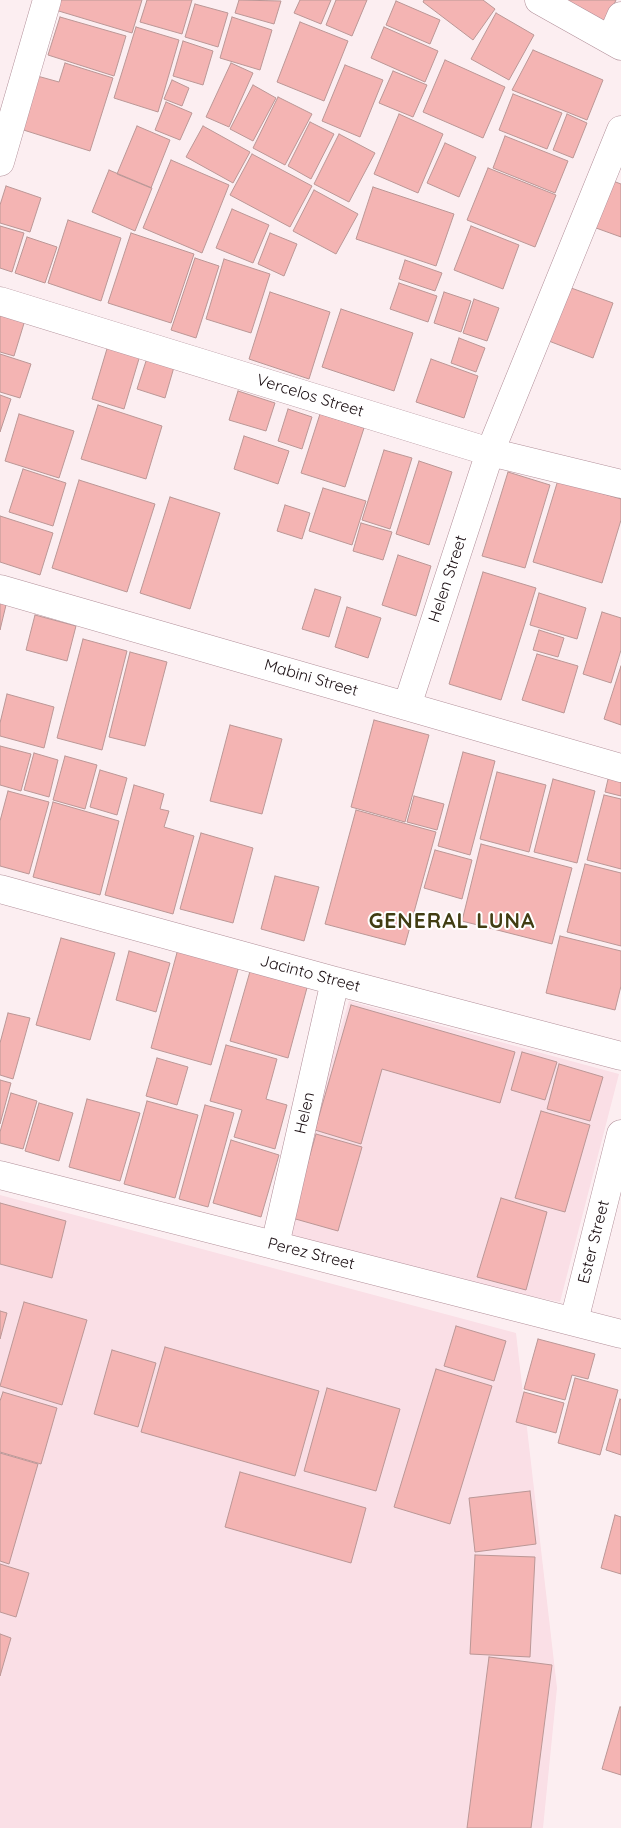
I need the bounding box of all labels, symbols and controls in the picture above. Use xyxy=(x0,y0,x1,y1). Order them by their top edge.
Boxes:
street label: Vercelos Street xyxy=(254,371,366,421)
street label: Helen Street xyxy=(425,533,471,625)
street label: Mabini Street xyxy=(262,655,360,701)
district label: GENERAL LUNA xyxy=(367,909,537,935)
street label: Jacinto Street xyxy=(258,951,362,997)
street label: Helen xyxy=(291,1090,319,1136)
street label: Ester Street xyxy=(574,1198,614,1286)
street label: Perez Street xyxy=(265,1234,357,1274)

